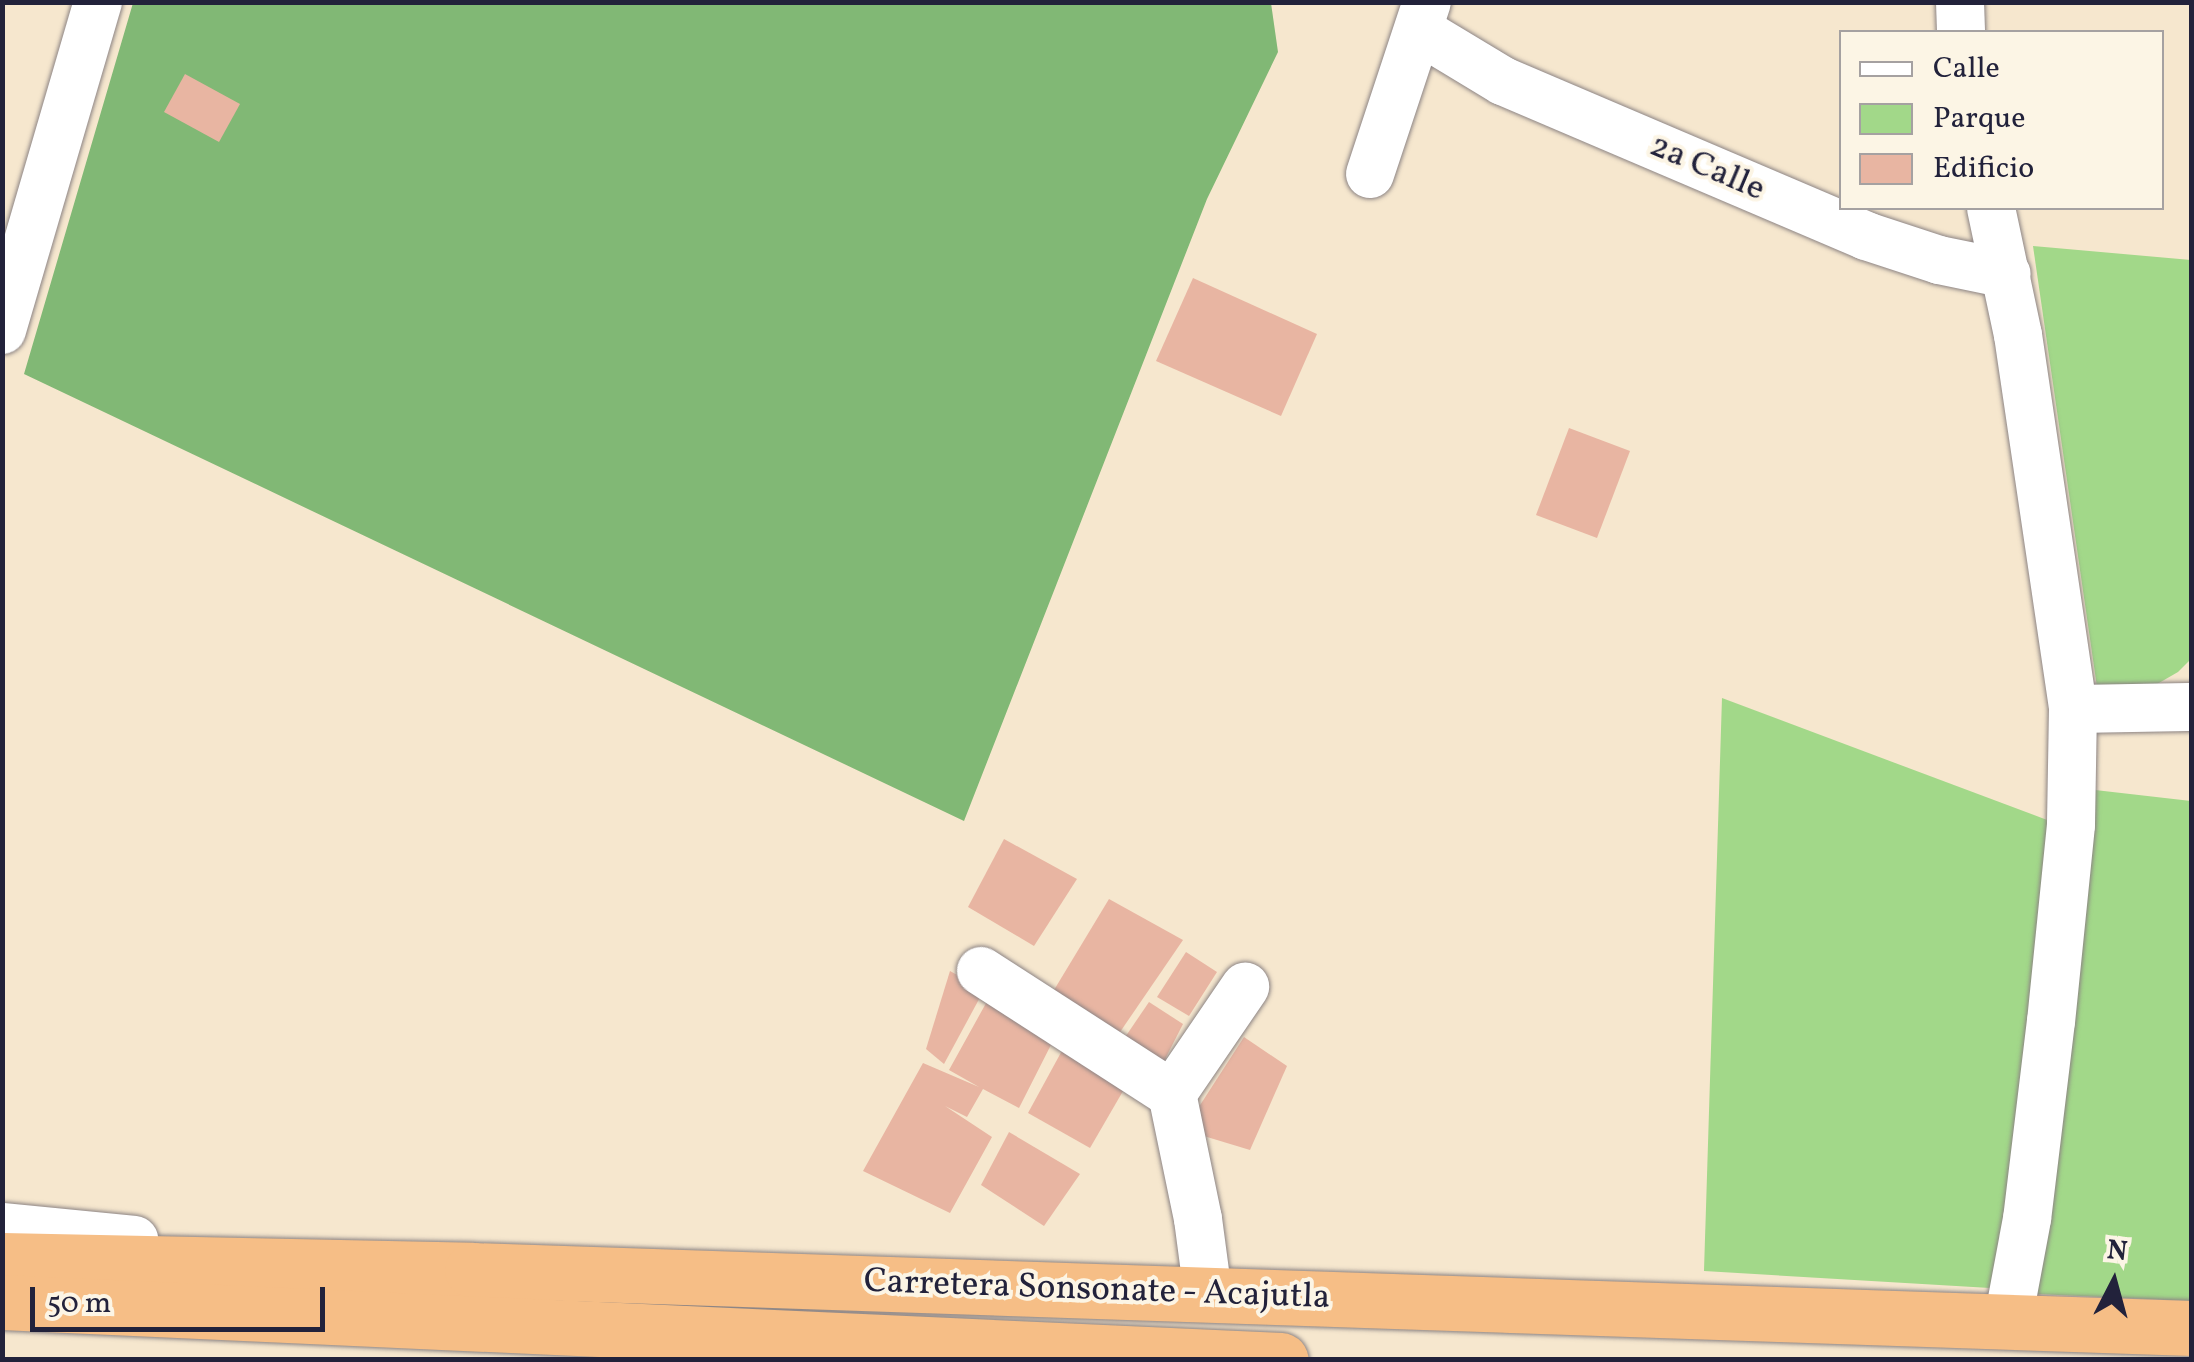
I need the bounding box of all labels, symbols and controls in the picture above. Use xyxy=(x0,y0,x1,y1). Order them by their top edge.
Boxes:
legend xyxy=(1839,30,2164,210)
text: Calle xyxy=(1933,48,2000,90)
text: Parque xyxy=(1933,98,2025,140)
street label: 2a Calle xyxy=(1643,125,1771,211)
text: Edificio xyxy=(1933,148,2034,190)
text: N xyxy=(2105,1231,2129,1272)
north arrow xyxy=(2064,1232,2164,1332)
street label: Carretera Sonsonate - Acajutla xyxy=(862,1261,1332,1319)
scale bar xyxy=(35,1267,330,1329)
text: 50 m xyxy=(47,1283,111,1325)

